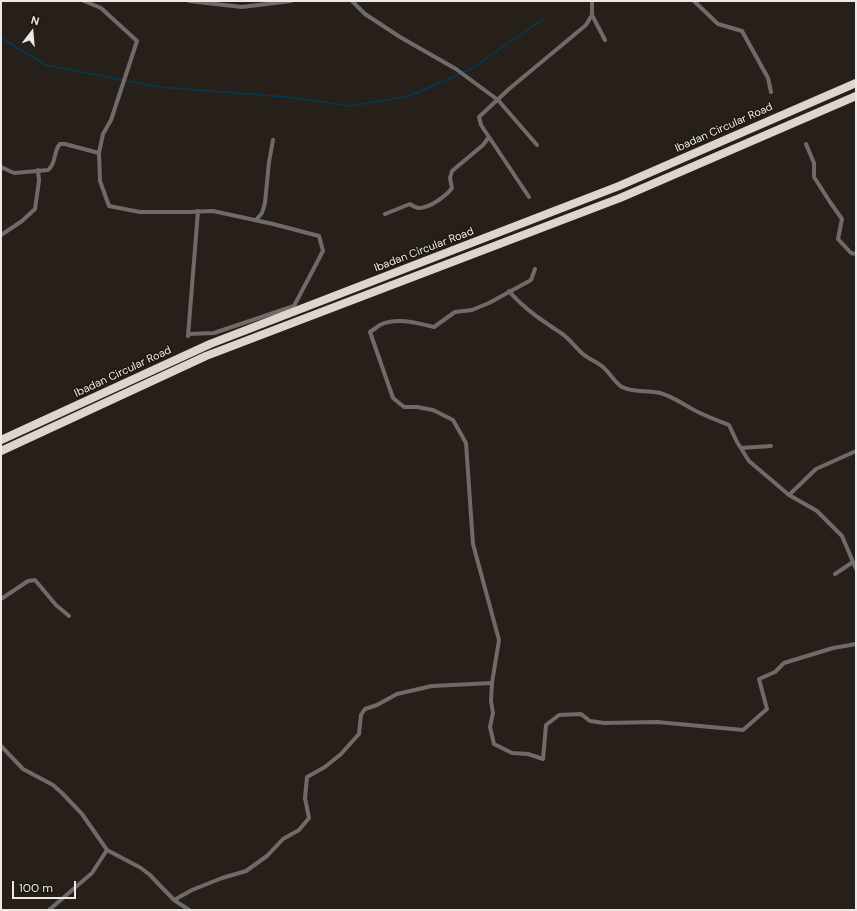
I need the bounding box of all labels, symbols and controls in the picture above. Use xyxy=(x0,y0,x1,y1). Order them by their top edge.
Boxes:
north arrow xyxy=(12,12,52,52)
text: N xyxy=(30,13,41,28)
street label: Ibadan Circular Road xyxy=(673,100,775,156)
street label: Ibadan Circular Road xyxy=(372,225,476,275)
street label: Ibadan Circular Road xyxy=(72,344,174,400)
scale bar xyxy=(14,873,78,899)
text: 100 m xyxy=(19,880,53,896)

